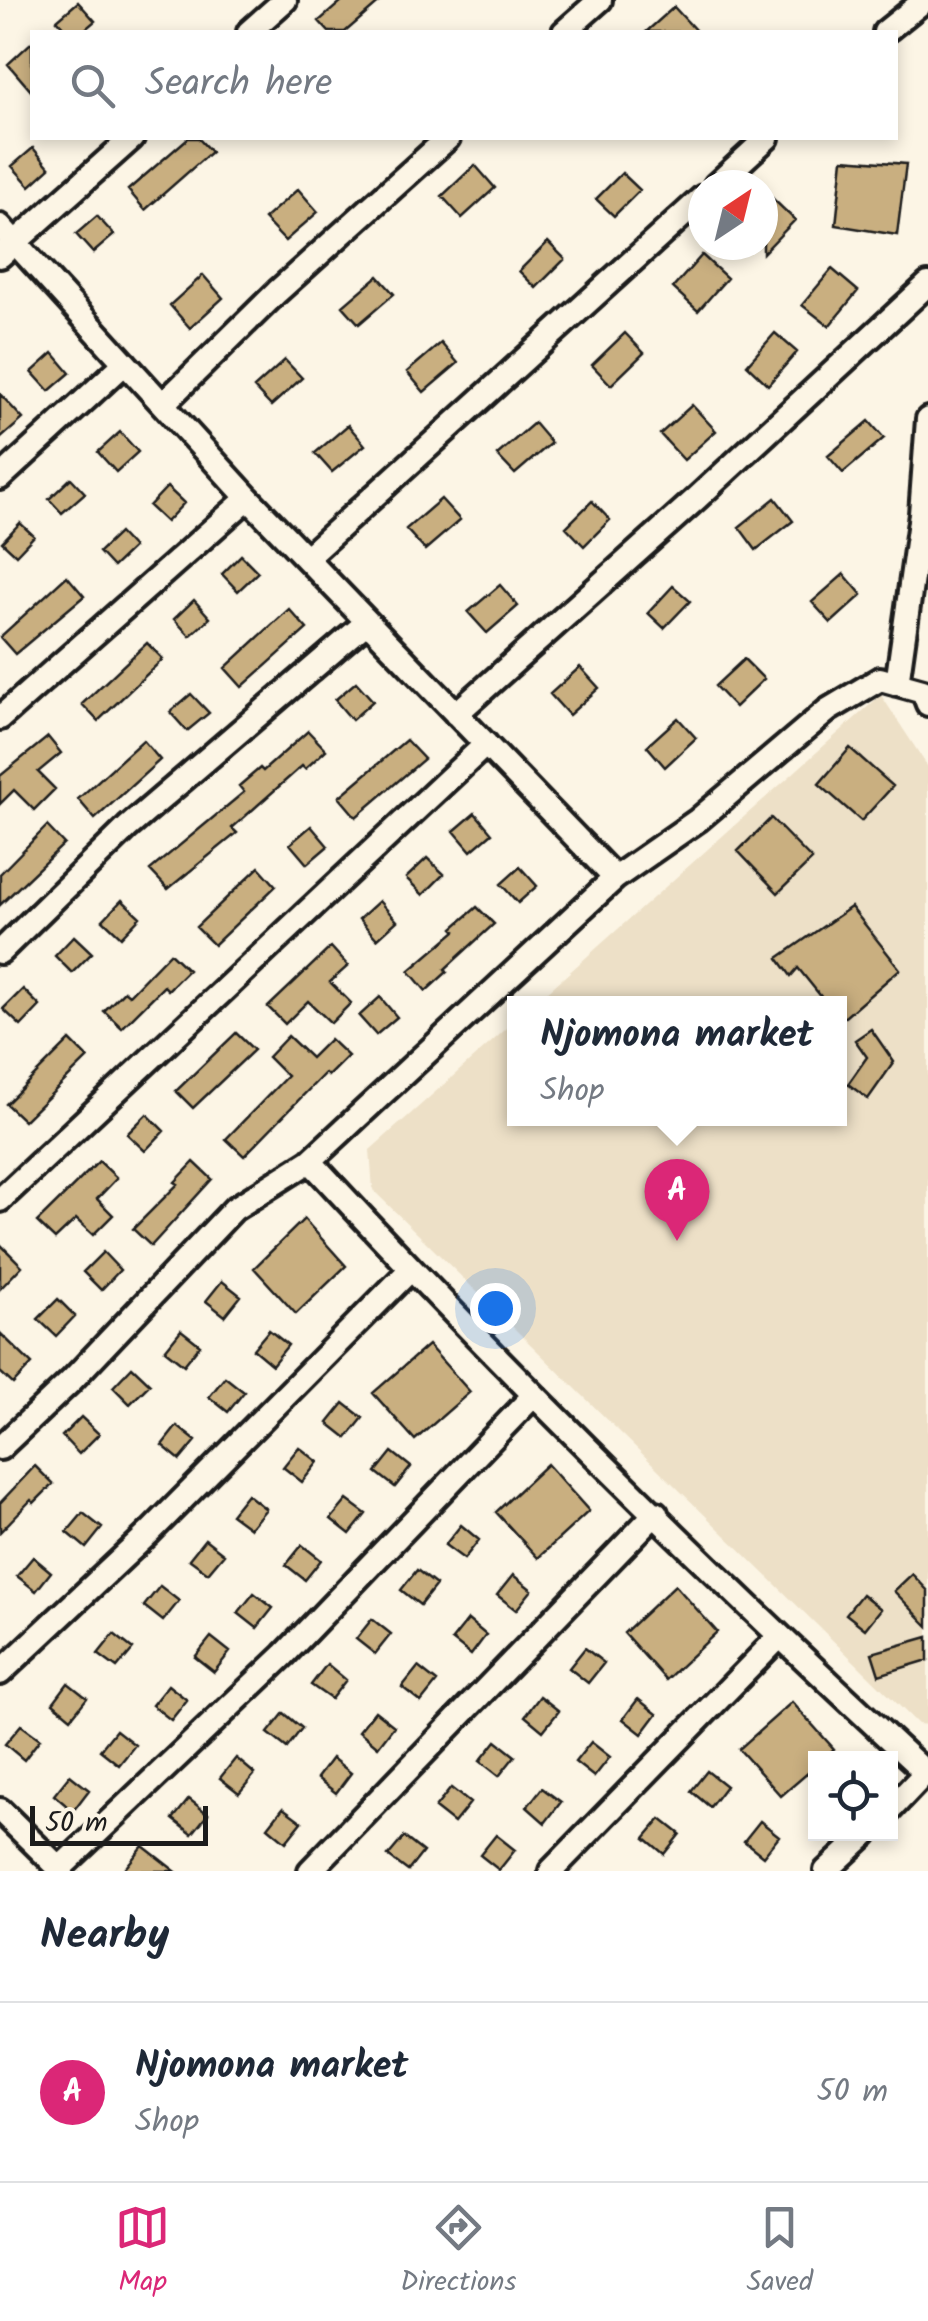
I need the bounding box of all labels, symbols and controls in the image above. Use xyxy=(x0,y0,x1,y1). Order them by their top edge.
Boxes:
search box xyxy=(30,30,898,140)
text: Search here xyxy=(145,55,332,115)
icon: search xyxy=(65,58,120,113)
north arrow xyxy=(688,170,778,260)
popup xyxy=(507,996,847,1126)
text: Njomona market xyxy=(540,1006,814,1066)
text: Shop xyxy=(540,1066,604,1117)
pin: A xyxy=(644,1158,710,1241)
your location xyxy=(470,1283,521,1334)
map controls xyxy=(808,1751,898,1841)
button: locate xyxy=(808,1751,898,1841)
scale bar xyxy=(30,1801,208,1846)
text: 50 m xyxy=(45,1801,108,1846)
text: Nearby xyxy=(40,1903,169,1970)
text: Njomona market xyxy=(135,2037,408,2097)
text: A xyxy=(62,2067,83,2118)
text: 50 m xyxy=(817,2067,888,2118)
text: Shop xyxy=(135,2097,199,2148)
tab: Map xyxy=(115,2200,170,2305)
tab: Directions xyxy=(400,2200,516,2305)
tab: Saved xyxy=(747,2200,813,2305)

